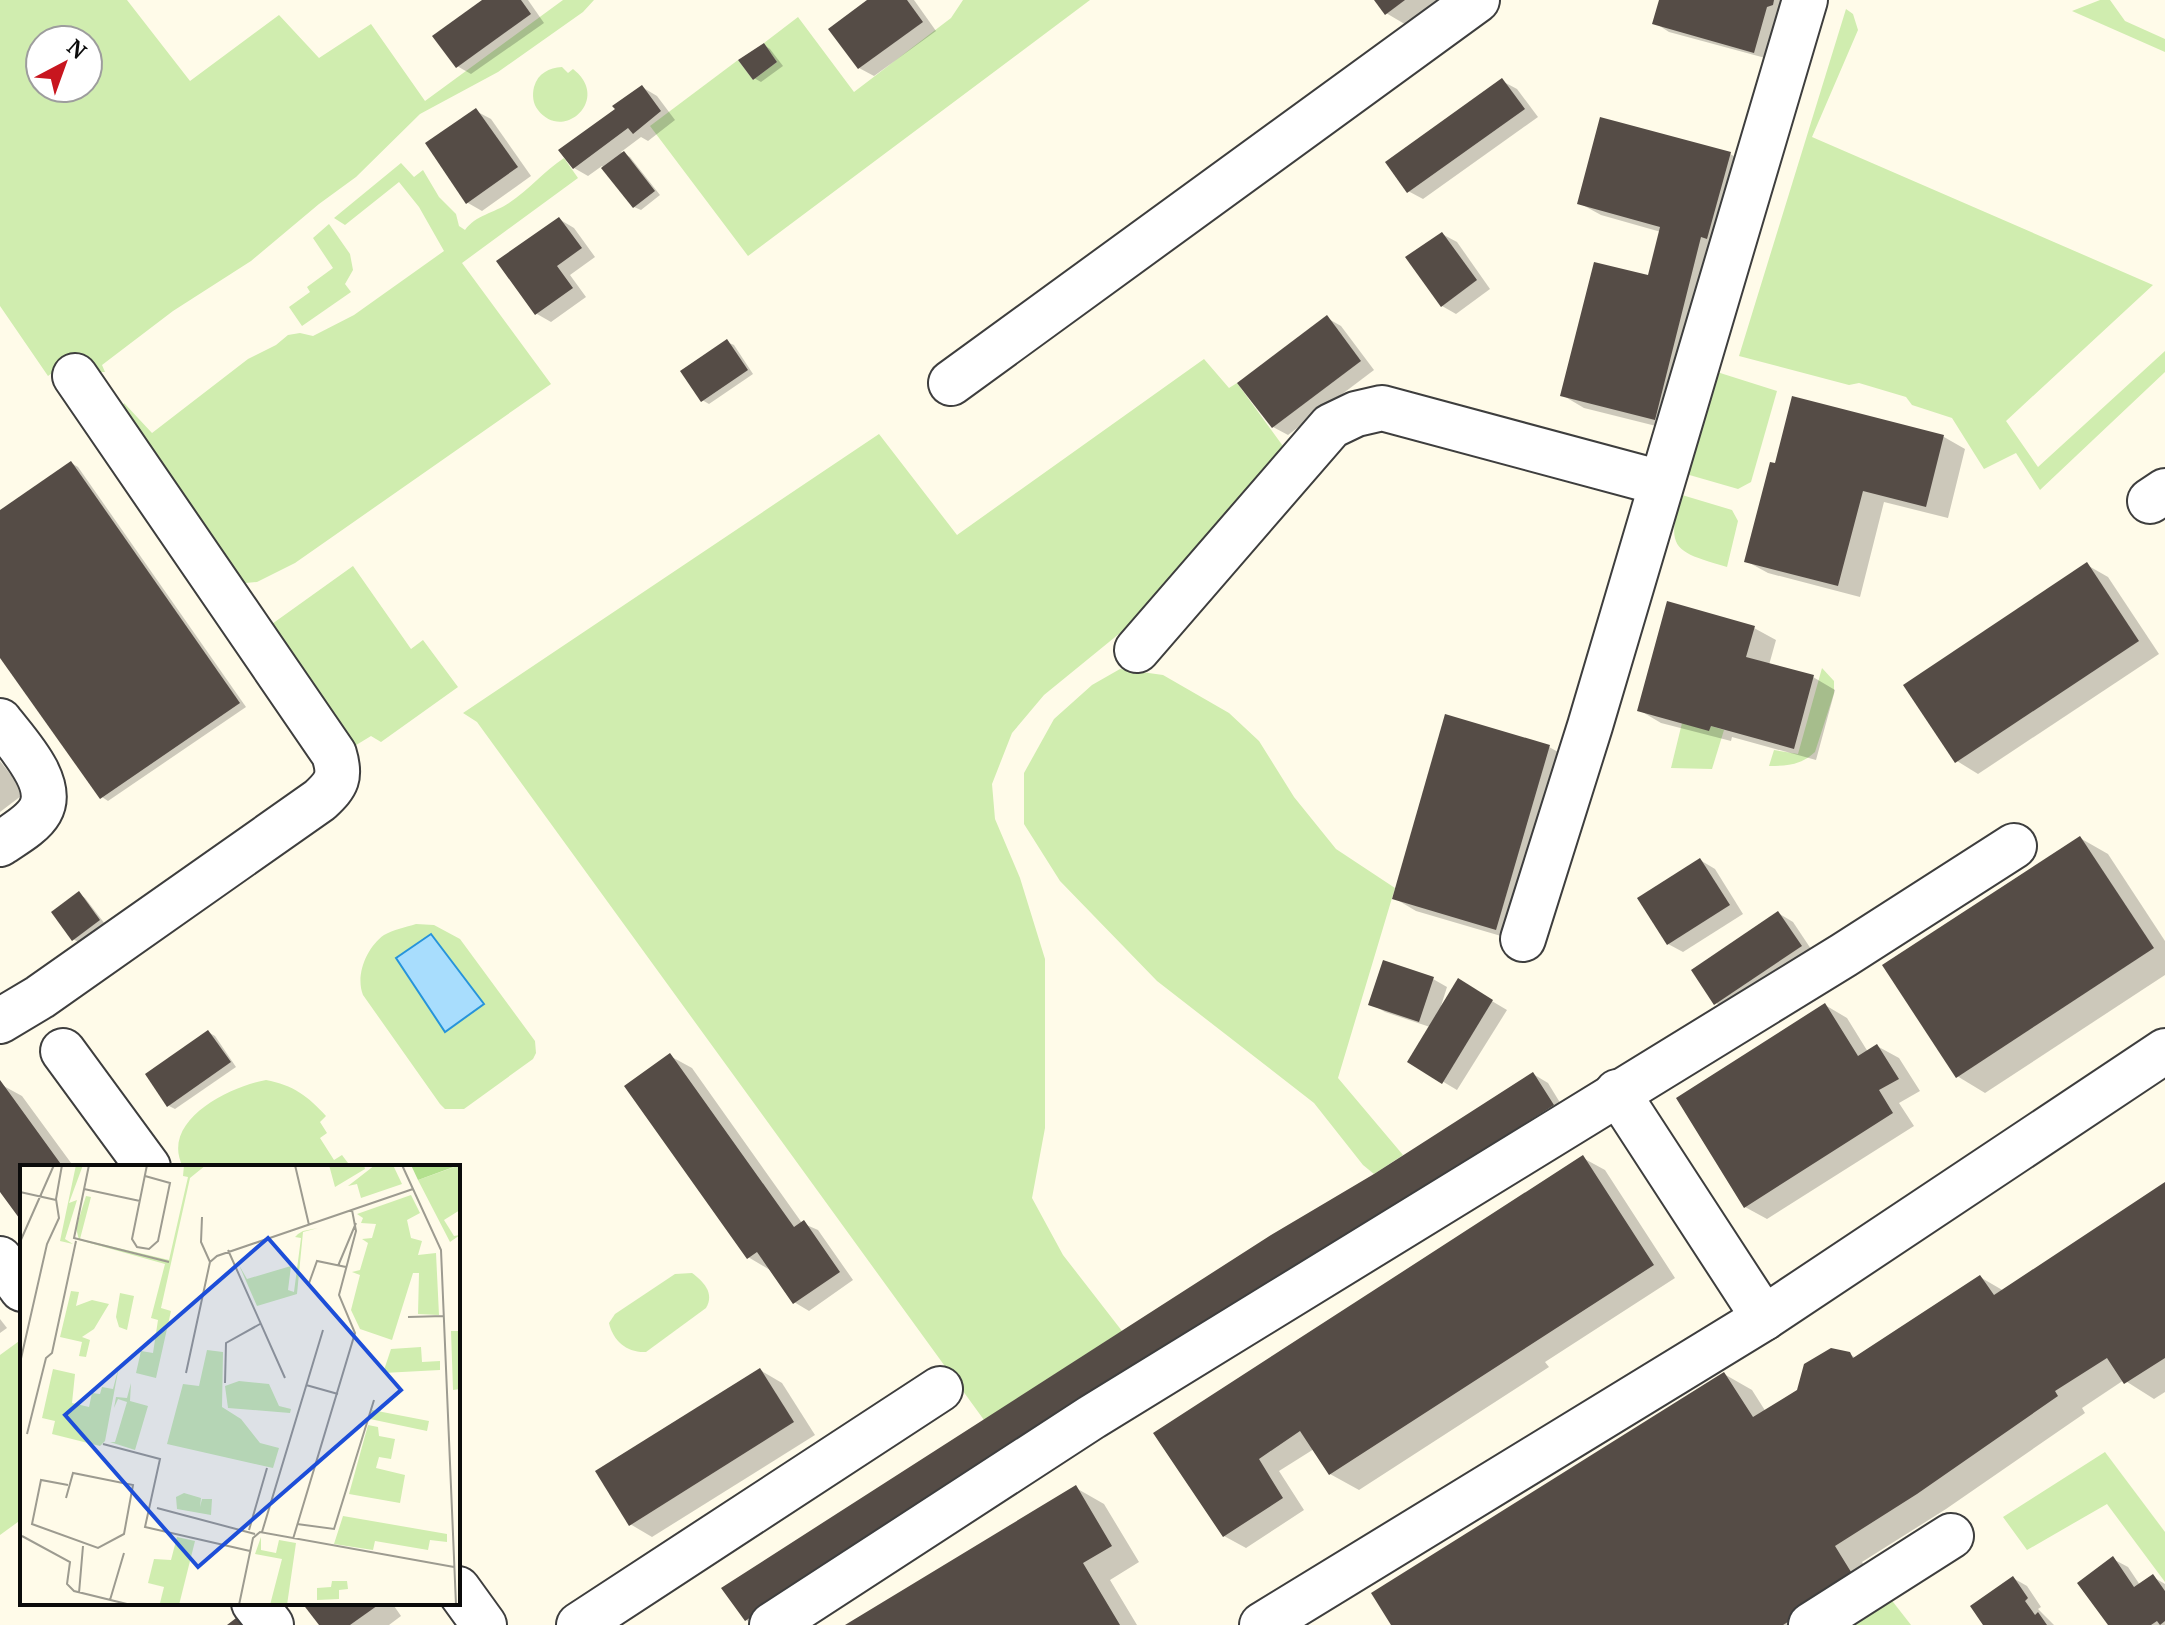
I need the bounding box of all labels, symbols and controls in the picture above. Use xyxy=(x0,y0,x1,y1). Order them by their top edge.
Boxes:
north arrow xyxy=(24,24,104,104)
text: N xyxy=(62,32,93,65)
inset map xyxy=(20,1165,460,1605)

